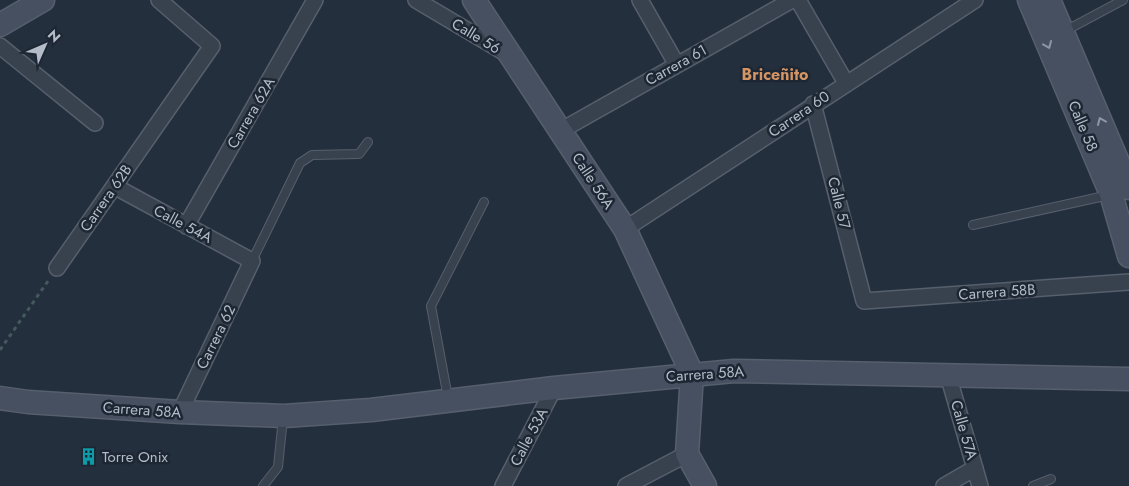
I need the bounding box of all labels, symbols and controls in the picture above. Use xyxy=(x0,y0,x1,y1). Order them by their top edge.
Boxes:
street label: Calle 56 xyxy=(447,13,505,59)
north arrow xyxy=(20,20,70,70)
text: N xyxy=(43,25,65,47)
street label: Carrera 61 xyxy=(641,39,711,91)
one-way arrow xyxy=(1042,40,1053,49)
district label: Briceñito xyxy=(742,63,808,86)
street label: Carrera 62A xyxy=(222,73,280,153)
street label: Carrera 60 xyxy=(764,85,834,143)
street label: Calle 58 xyxy=(1062,97,1104,155)
one-way arrow xyxy=(1096,117,1107,126)
street label: Calle 56A xyxy=(566,148,620,214)
street label: Carrera 62B xyxy=(75,160,137,236)
street label: Calle 57 xyxy=(822,175,856,231)
street label: Calle 54A xyxy=(150,199,216,249)
street label: Carrera 58B xyxy=(958,278,1036,306)
street label: Carrera 62 xyxy=(191,301,241,373)
street label: Carrera 58A xyxy=(665,360,745,388)
street label: Carrera 58A xyxy=(102,396,182,424)
street label: Calle 57A xyxy=(945,397,983,463)
street label: Calle 53A xyxy=(505,404,554,470)
place label: Torre Onix xyxy=(102,446,169,468)
building icon: Torre Onix xyxy=(78,447,98,467)

